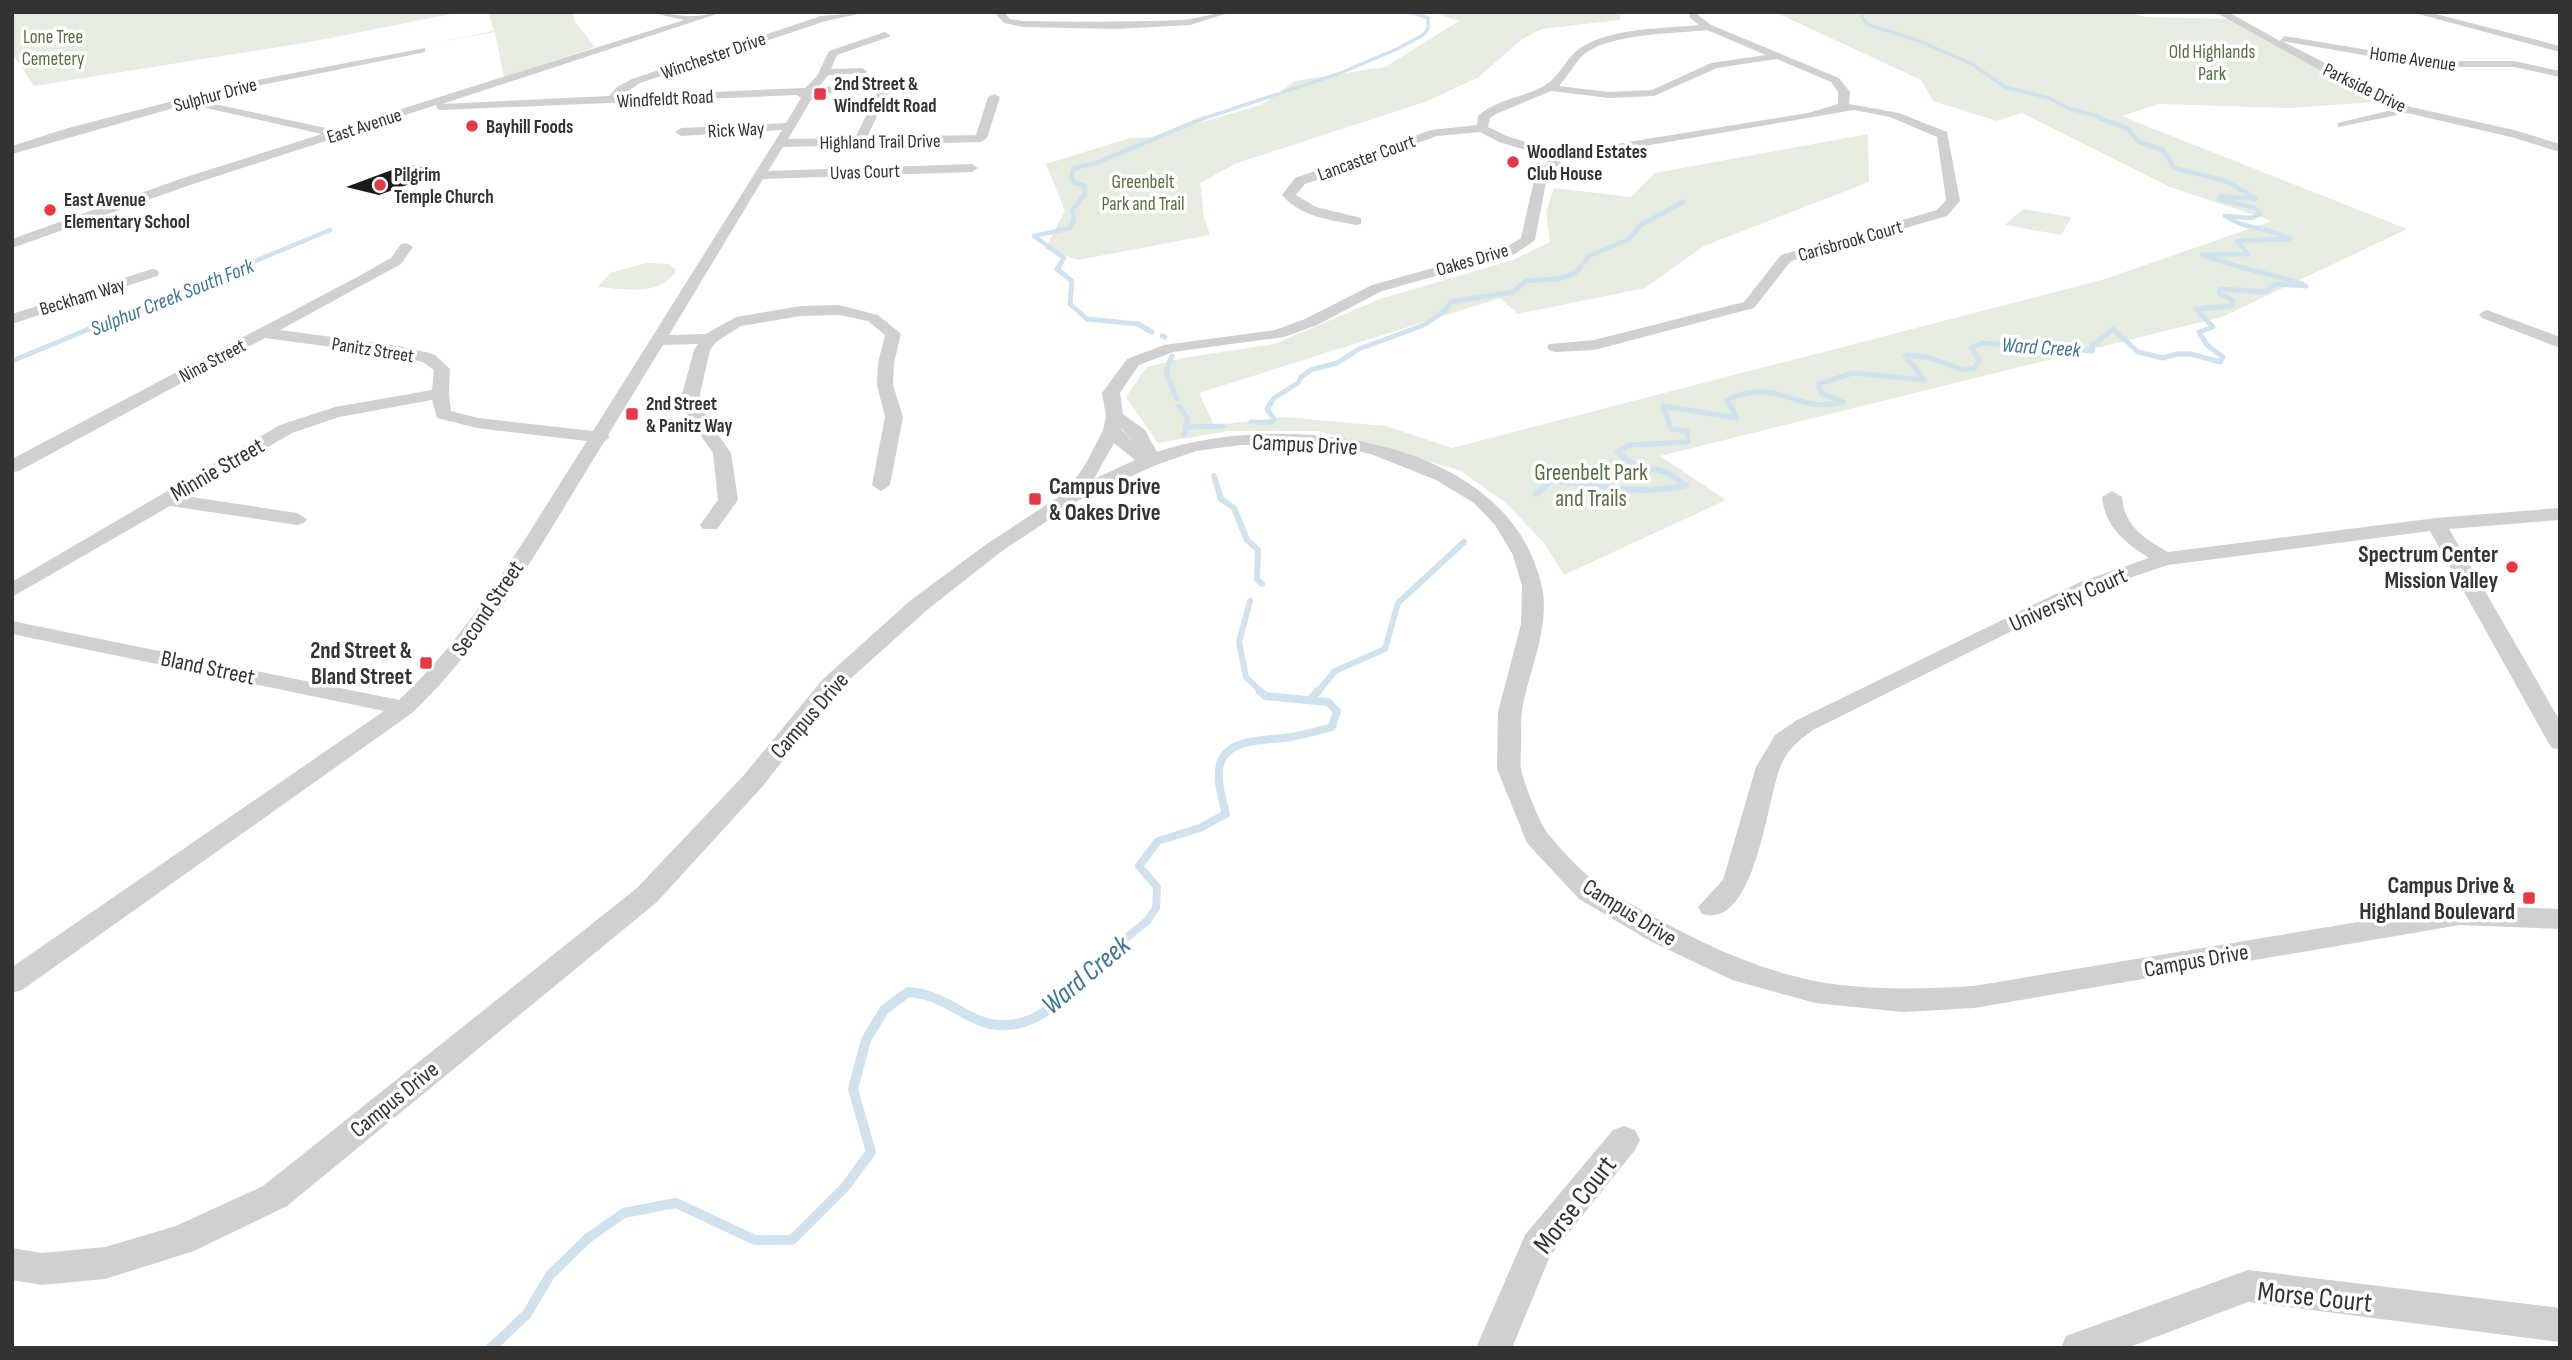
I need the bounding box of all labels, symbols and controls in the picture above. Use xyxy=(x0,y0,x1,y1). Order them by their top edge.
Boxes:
park label: Lone Tree Cemetery xyxy=(22,26,85,71)
street label: Winchester Drive xyxy=(658,28,769,85)
park label: Old Highlands Park xyxy=(2169,41,2255,86)
street label: Home Avenue xyxy=(2368,42,2457,77)
street label: Parkside Drive xyxy=(2319,58,2410,118)
street label: Sulphur Drive xyxy=(171,73,260,118)
place label: 2nd Street & Windfeldt Road xyxy=(834,73,936,118)
street label: Windfeldt Road xyxy=(616,85,714,114)
marker: 2nd Street & Windfeldt Road xyxy=(812,86,828,102)
street label: East Avenue xyxy=(324,104,405,149)
place label: Bayhill Foods xyxy=(486,116,573,139)
street label: Rick Way xyxy=(707,117,766,143)
marker: Bayhill Foods xyxy=(464,118,480,134)
street label: Highland Trail Drive xyxy=(819,130,941,155)
street label: Lancaster Court xyxy=(1315,130,1419,187)
place label: Woodland Estates Club House xyxy=(1527,141,1647,186)
marker: Woodland Estates Club House xyxy=(1505,154,1521,170)
street label: Uvas Court xyxy=(830,160,901,185)
place label: Pilgrim Temple Church xyxy=(394,164,494,209)
park label: Greenbelt Park and Trail xyxy=(1101,171,1185,216)
marker: Pilgrim Temple Church xyxy=(372,177,388,193)
place label: East Avenue Elementary School xyxy=(64,189,190,234)
marker: East Avenue Elementary School xyxy=(42,202,58,218)
street label: Carisbrook Court xyxy=(1796,216,1905,267)
street label: Oakes Drive xyxy=(1434,239,1511,282)
water label: Sulphur Creek South Fork xyxy=(87,253,258,342)
street label: Beckham Way xyxy=(37,273,129,321)
water label: Ward Creek xyxy=(2001,332,2082,363)
street label: Panitz Street xyxy=(330,333,416,368)
street label: Nina Street xyxy=(176,334,250,388)
place label: 2nd Street & Panitz Way xyxy=(646,393,732,438)
marker: 2nd Street & Panitz Way xyxy=(624,406,640,422)
street label: Campus Drive xyxy=(1251,428,1358,462)
street label: Minnie Street xyxy=(166,432,269,508)
park label: Greenbelt Park and Trails xyxy=(1534,459,1648,513)
place label: Campus Drive & Oakes Drive xyxy=(1049,473,1161,527)
marker: Campus Drive & Oakes Drive xyxy=(1027,491,1043,507)
place label: Spectrum Center Mission Valley xyxy=(2358,541,2498,595)
street label: Second Street xyxy=(446,555,530,662)
marker: Spectrum Center Mission Valley xyxy=(2504,559,2520,575)
street label: University Court xyxy=(2005,562,2132,638)
place label: 2nd Street & Bland Street xyxy=(310,637,413,691)
street label: Bland Street xyxy=(158,644,257,692)
marker: 2nd Street & Bland Street xyxy=(418,655,434,671)
street label: Campus Drive xyxy=(765,667,855,765)
place label: Campus Drive & Highland Boulevard xyxy=(2359,872,2516,926)
street label: Campus Drive xyxy=(1577,873,1682,953)
marker: Campus Drive & Highland Boulevard xyxy=(2521,890,2537,906)
water label: Ward Creek xyxy=(1035,928,1138,1022)
street label: Campus Drive xyxy=(2142,938,2251,984)
street label: Campus Drive xyxy=(345,1056,444,1144)
street label: Morse Court xyxy=(1527,1149,1624,1260)
street label: Morse Court xyxy=(2256,1275,2374,1320)

